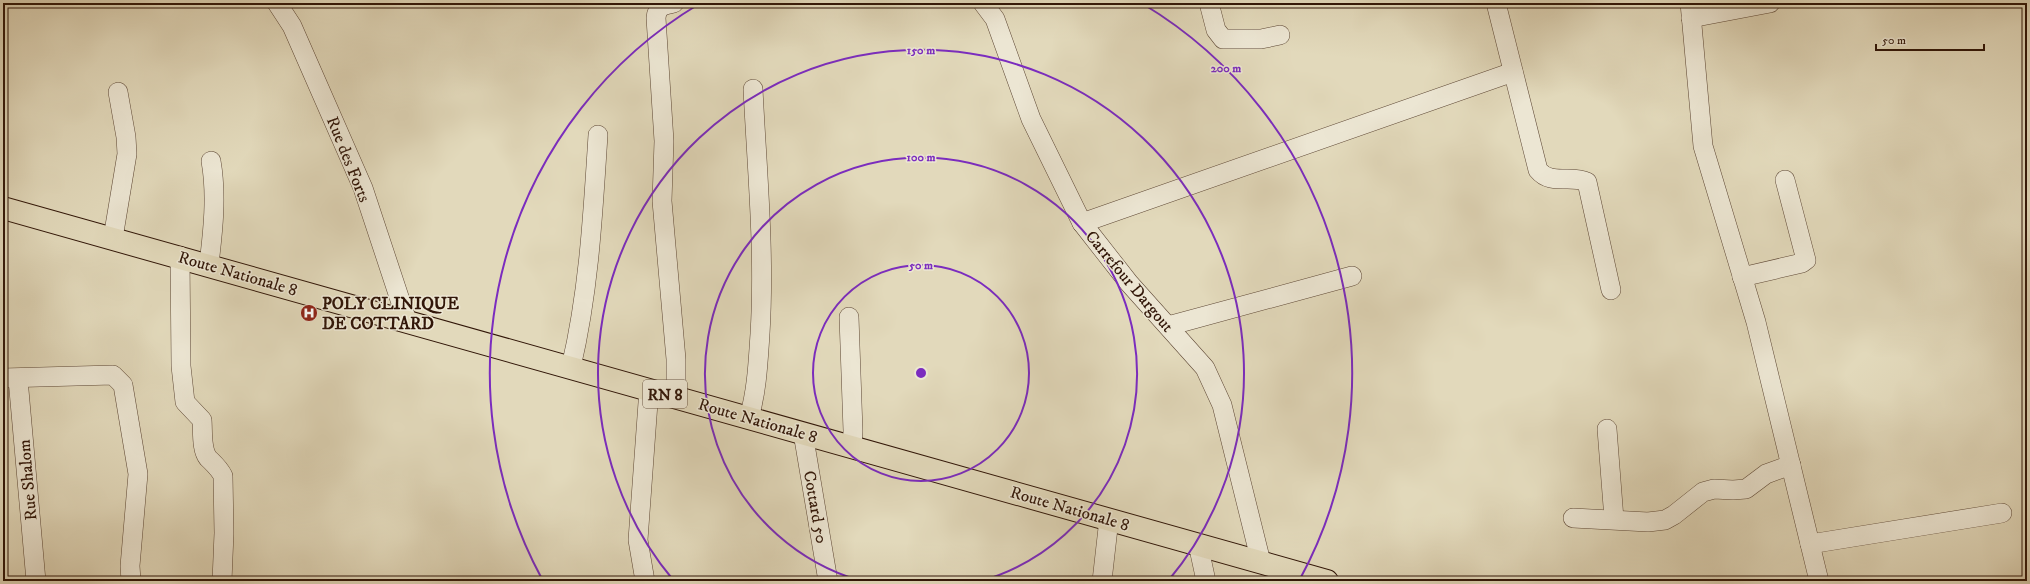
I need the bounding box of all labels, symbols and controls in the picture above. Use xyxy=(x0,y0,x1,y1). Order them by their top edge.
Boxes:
scale bar xyxy=(1876,26,1984,52)
text: 50 m xyxy=(1882,33,1906,48)
text: 150 m xyxy=(907,43,935,58)
text: 200 m xyxy=(1211,61,1241,76)
street label: Rue des Forts xyxy=(321,113,375,206)
text: 100 m xyxy=(907,150,935,165)
street label: Carrefour Dargout xyxy=(1080,226,1179,338)
street label: Route Nationale 8 xyxy=(176,246,300,301)
text: 50 m xyxy=(908,258,933,273)
place label: POLY CLINIQUE DE COTTARD xyxy=(322,293,459,335)
hospital icon: POLY CLINIQUE DE COTTARD xyxy=(299,303,319,323)
centre of rings xyxy=(914,366,928,380)
road number: RN 8 xyxy=(643,380,687,408)
street label: Route Nationale 8 xyxy=(696,393,820,448)
street label: Rue Shalom xyxy=(13,438,42,521)
street label: Cottard 50 xyxy=(798,469,832,545)
street label: Route Nationale 8 xyxy=(1008,481,1132,536)

